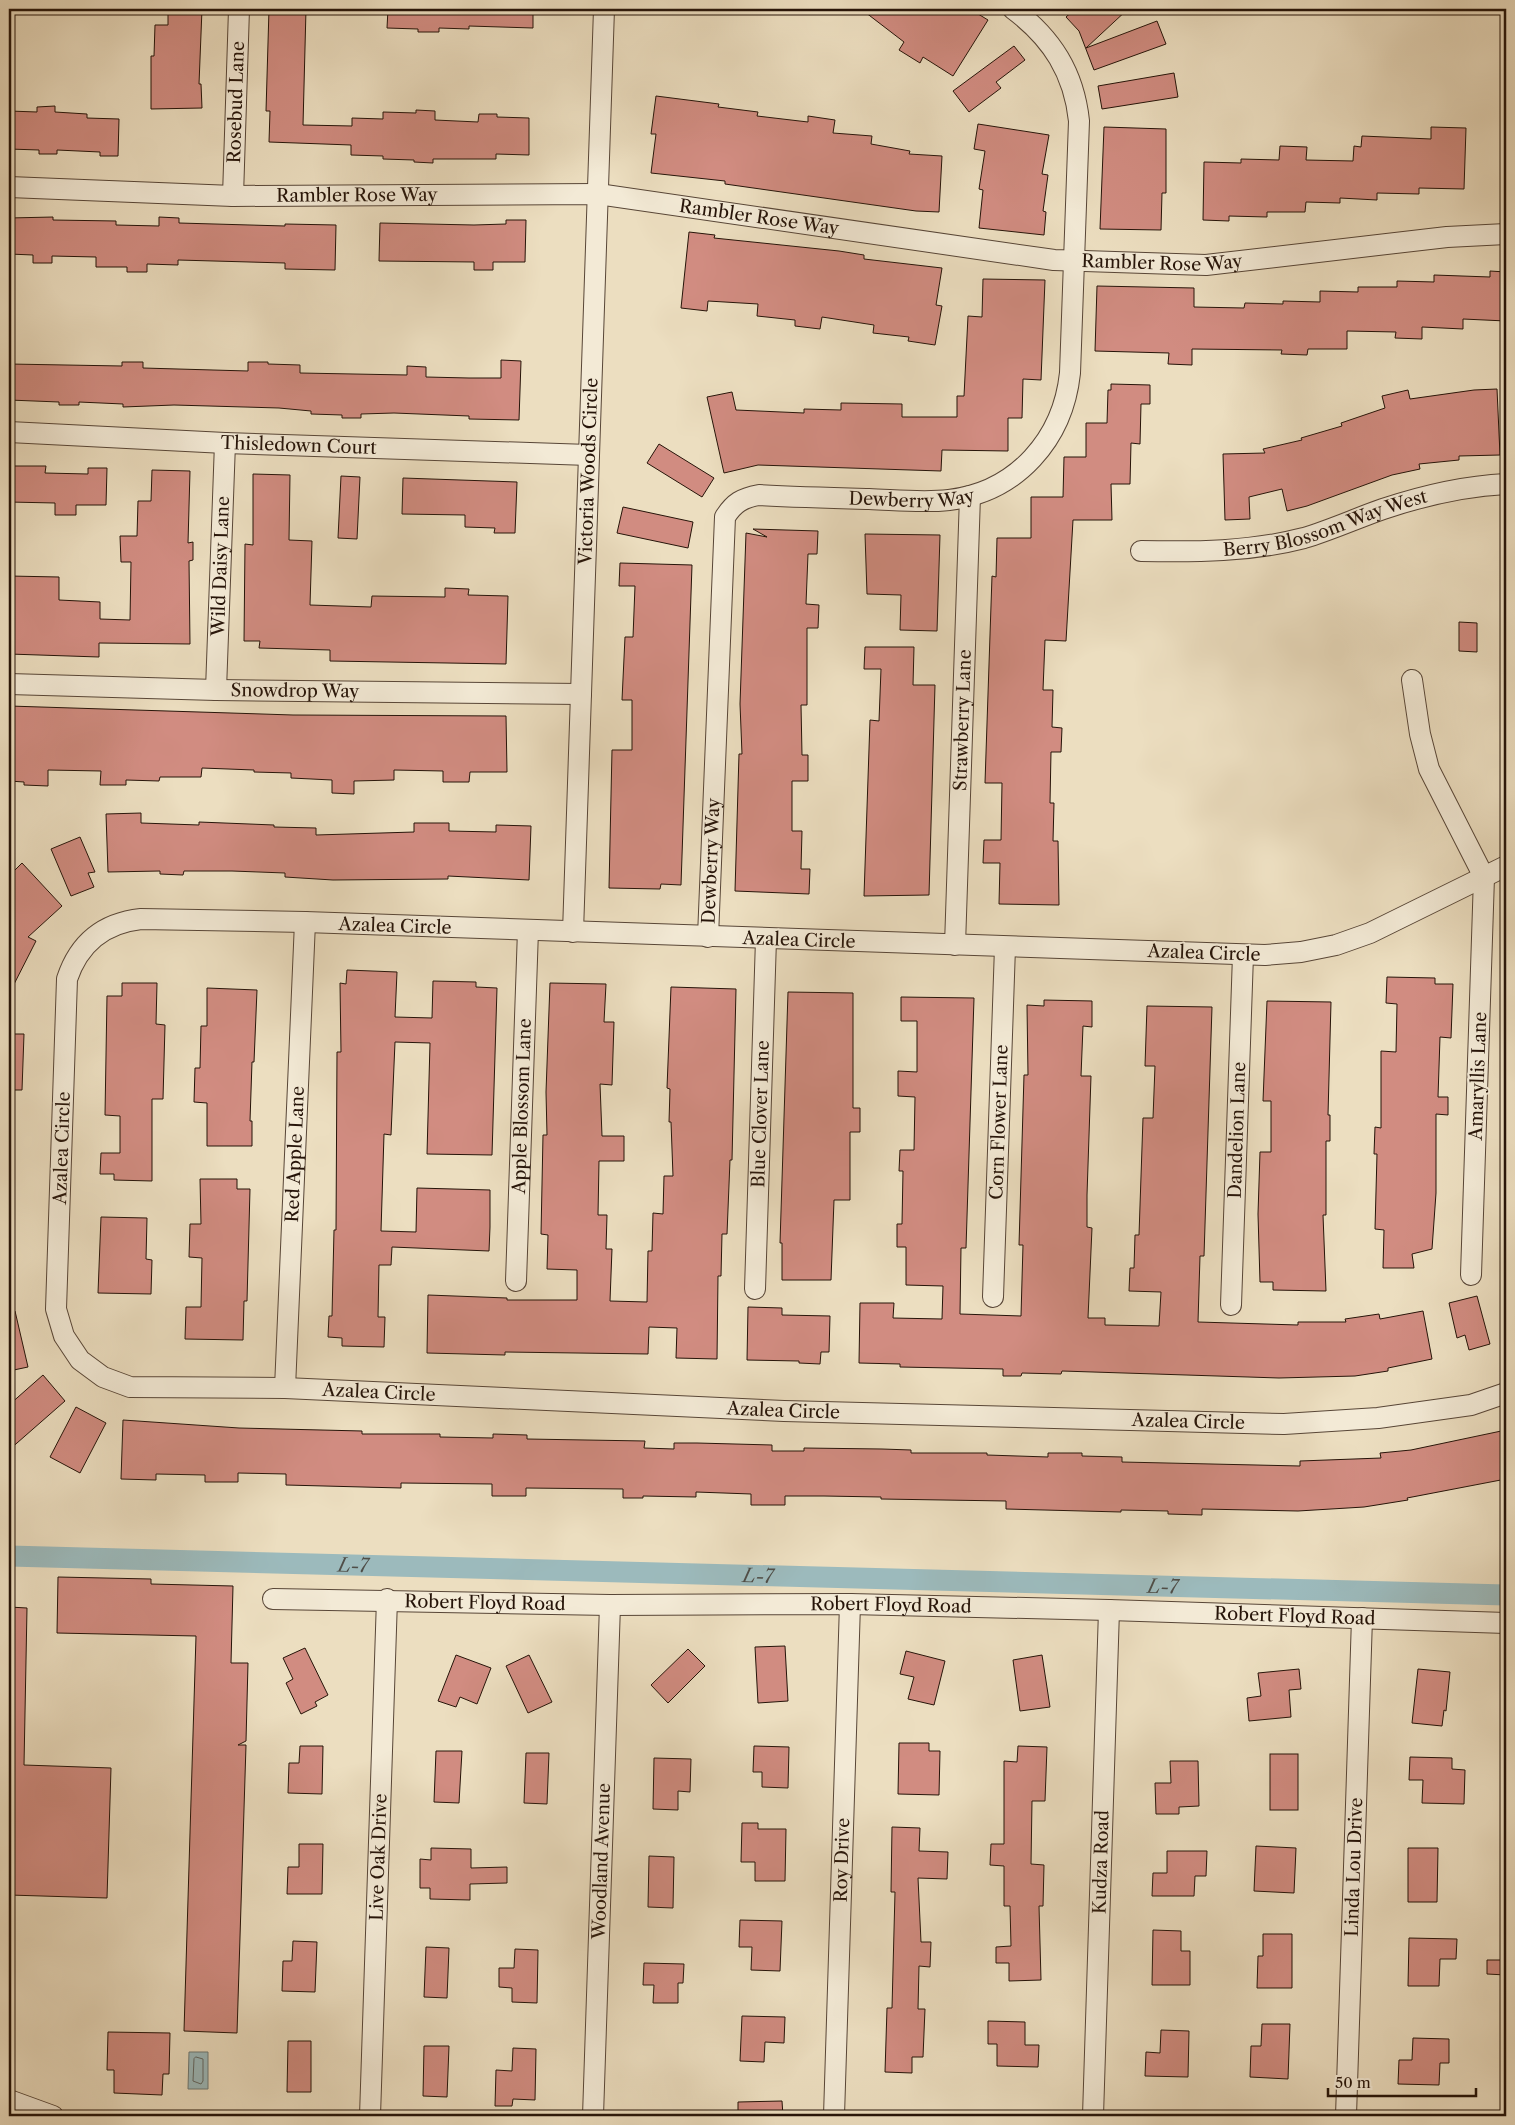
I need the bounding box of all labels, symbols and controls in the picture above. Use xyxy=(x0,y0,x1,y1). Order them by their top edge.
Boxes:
street label: Rosebud Lane xyxy=(223,41,249,164)
street label: Rambler Rose Way xyxy=(276,184,438,207)
street label: Rambler Rose Way xyxy=(678,195,841,240)
street label: Rambler Rose Way xyxy=(1081,250,1245,276)
street label: Victoria Woods Circle xyxy=(574,377,603,566)
street label: Thisledown Court xyxy=(220,432,378,459)
street label: Dewberry Way xyxy=(848,484,978,512)
street label: Berry Blossom Way West xyxy=(1222,485,1430,561)
street label: Wild Daisy Lane xyxy=(207,495,234,638)
street label: Strawberry Lane xyxy=(949,649,976,791)
street label: Snowdrop Way xyxy=(230,679,360,703)
street label: Dewberry Way xyxy=(698,797,725,925)
street label: Azalea Circle xyxy=(337,913,452,939)
street label: Azalea Circle xyxy=(741,927,856,953)
street label: Azalea Circle xyxy=(1146,940,1261,966)
street label: Amaryllis Lane xyxy=(1465,1011,1491,1142)
street label: Apple Blossom Lane xyxy=(508,1018,536,1195)
street label: Blue Clover Lane xyxy=(747,1040,774,1188)
street label: Corn Flower Lane xyxy=(985,1044,1013,1200)
street label: Dandelion Lane xyxy=(1224,1061,1250,1199)
street label: Red Apple Lane xyxy=(281,1085,309,1223)
street label: Azalea Circle xyxy=(49,1091,75,1206)
street label: Azalea Circle xyxy=(321,1379,436,1406)
street label: Azalea Circle xyxy=(725,1397,840,1423)
street label: Azalea Circle xyxy=(1130,1409,1245,1434)
water label: L-7 xyxy=(336,1553,371,1577)
water label: L-7 xyxy=(740,1564,776,1587)
water label: L-7 xyxy=(1145,1574,1181,1598)
street label: Robert Floyd Road xyxy=(404,1590,566,1615)
street label: Robert Floyd Road xyxy=(810,1593,972,1618)
street label: Robert Floyd Road xyxy=(1214,1602,1376,1630)
street label: Woodland Avenue xyxy=(588,1783,615,1941)
street label: Live Oak Drive xyxy=(365,1793,392,1921)
street label: Linda Lou Drive xyxy=(1341,1797,1367,1937)
street label: Kudza Road xyxy=(1088,1810,1114,1914)
street label: Roy Drive xyxy=(830,1817,854,1903)
scale bar xyxy=(1328,2065,1475,2097)
text: 50 m xyxy=(1335,2073,1371,2092)

